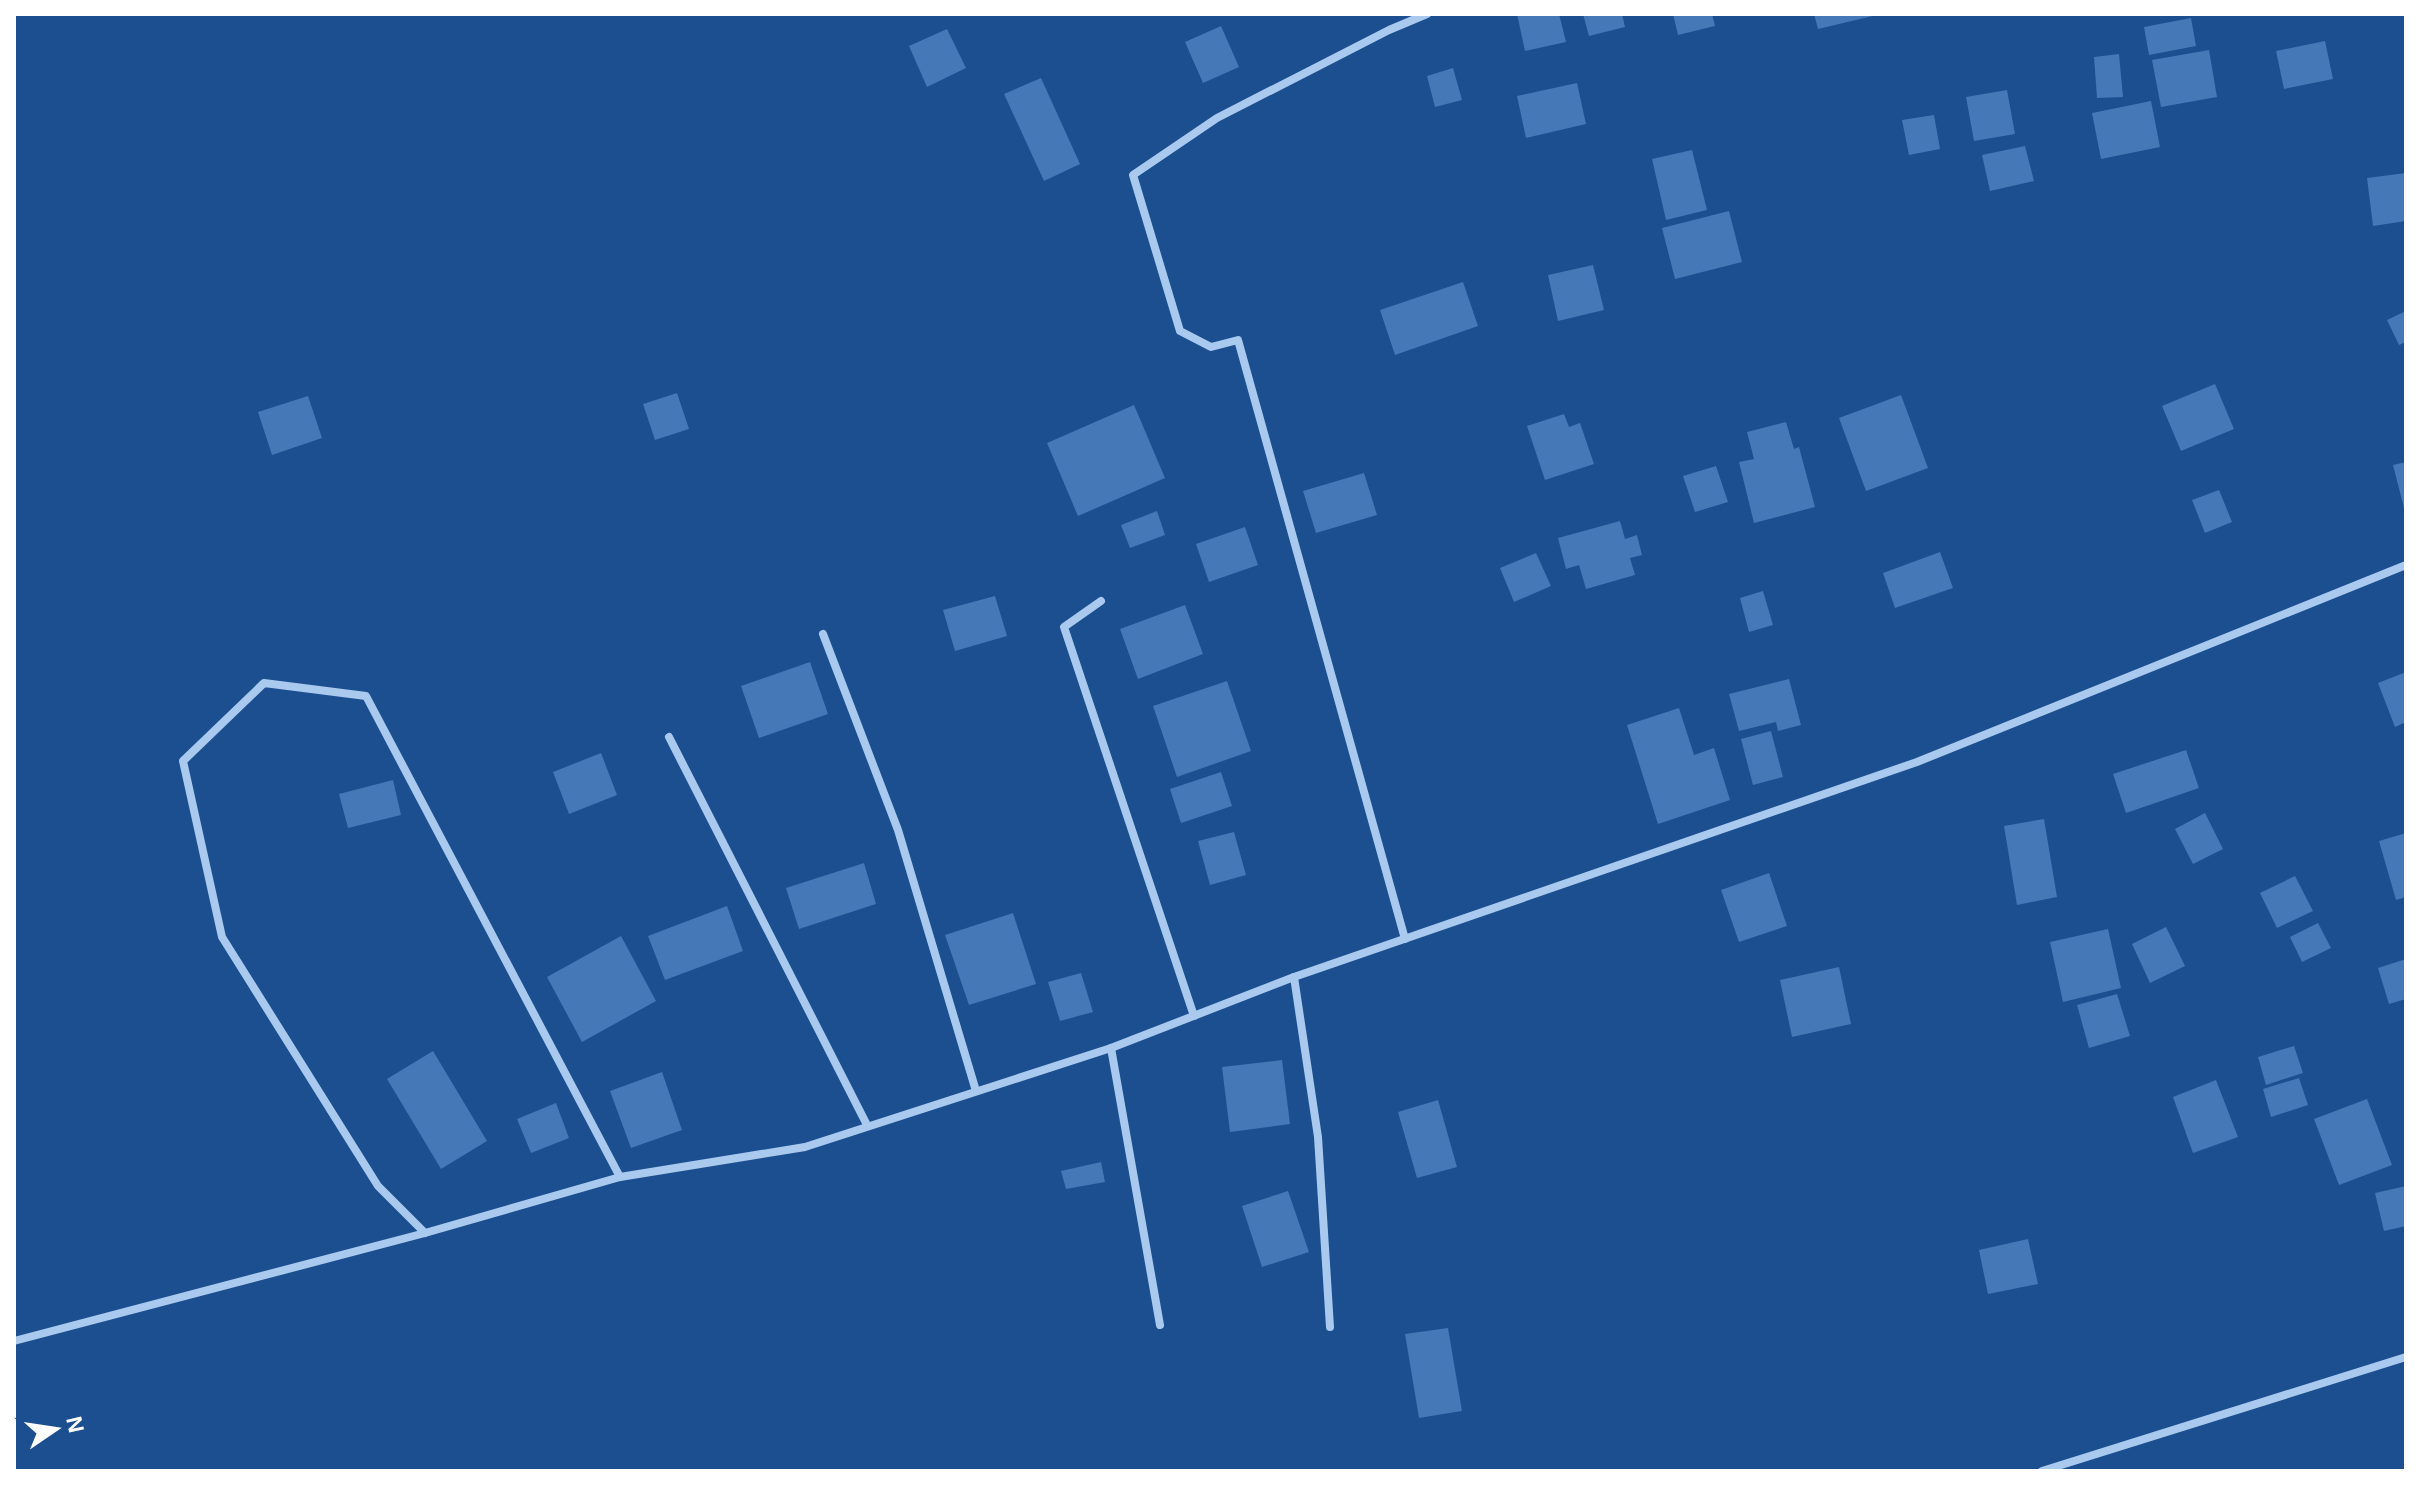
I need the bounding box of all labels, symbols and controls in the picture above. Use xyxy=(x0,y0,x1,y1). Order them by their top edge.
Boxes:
north arrow xyxy=(16,1389,96,1469)
text: N xyxy=(61,1414,89,1435)

